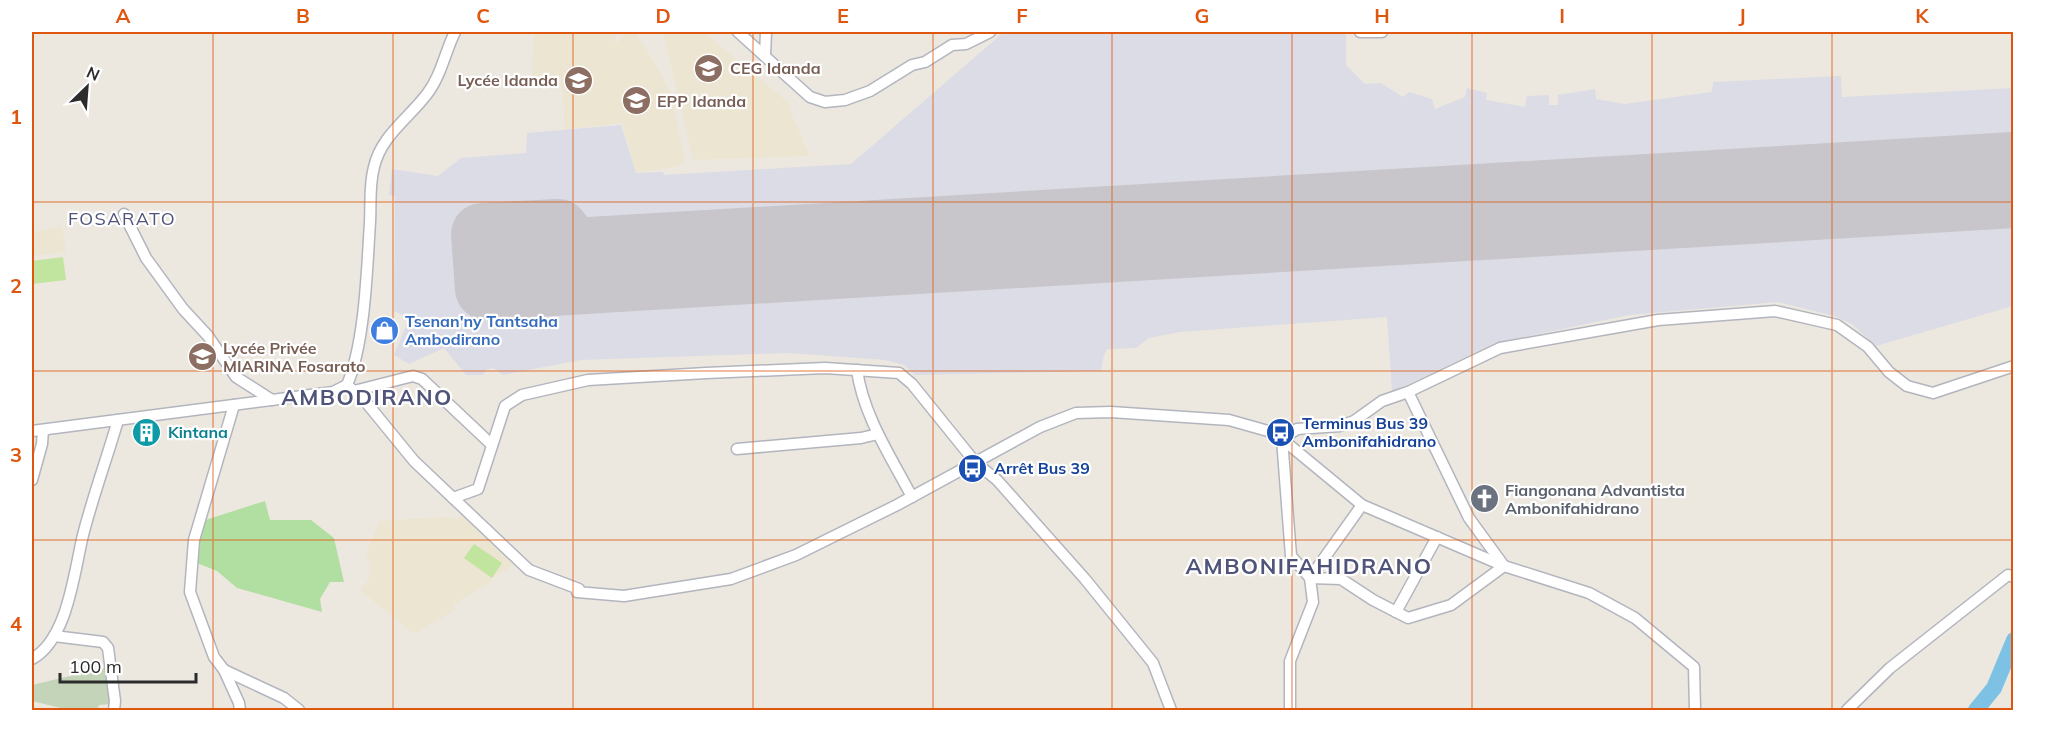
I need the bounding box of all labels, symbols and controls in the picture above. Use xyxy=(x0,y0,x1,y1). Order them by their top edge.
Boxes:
text: A xyxy=(116,3,131,28)
text: B xyxy=(296,3,310,28)
text: C xyxy=(476,3,490,28)
text: D xyxy=(655,3,671,28)
text: E xyxy=(837,3,849,28)
text: F xyxy=(1016,3,1028,28)
text: G xyxy=(1195,3,1209,28)
text: H xyxy=(1374,3,1390,28)
text: I xyxy=(1559,3,1565,28)
text: J xyxy=(1738,3,1746,28)
text: K xyxy=(1915,3,1929,28)
school or university icon: CEG Idanda xyxy=(693,52,725,84)
north arrow xyxy=(57,57,117,117)
place label: CEG Idanda xyxy=(730,58,821,78)
text: N xyxy=(84,62,103,85)
school or university icon: Lycée Idanda xyxy=(563,64,595,96)
place label: Lycée Idanda xyxy=(458,70,558,90)
school or university icon: EPP Idanda xyxy=(620,85,652,117)
place label: EPP Idanda xyxy=(657,91,746,111)
text: 1 xyxy=(10,104,22,129)
district label: FOSARATO xyxy=(68,207,176,230)
text: 2 xyxy=(10,273,22,298)
place label: Tsenan'ny Tantsaha Ambodirano xyxy=(405,311,558,349)
shop icon: Tsenan'ny Tantsaha Ambodirano xyxy=(368,314,400,346)
place label: Lycée Privée MIARINA Fosarato xyxy=(223,338,366,376)
school or university icon: Lycée Privée MIARINA Fosarato xyxy=(186,341,218,373)
district label: AMBODIRANO xyxy=(281,383,453,411)
place label: Terminus Bus 39 Ambonifahidrano xyxy=(1302,413,1436,451)
building icon: Kintana xyxy=(131,416,163,448)
bus stop icon: Terminus Bus 39 Ambonifahidrano xyxy=(1265,416,1297,448)
place label: Kintana xyxy=(168,422,228,442)
text: 3 xyxy=(10,442,22,467)
bus stop icon: Arrêt Bus 39 xyxy=(957,452,989,484)
place label: Arrêt Bus 39 xyxy=(994,458,1090,478)
place label: Fiangonana Advantista Ambonifahidrano xyxy=(1505,480,1685,518)
church icon: Fiangonana Advantista Ambonifahidrano xyxy=(1468,483,1500,515)
district label: AMBONIFAHIDRANO xyxy=(1186,552,1433,580)
text: 4 xyxy=(10,611,22,636)
scale bar xyxy=(60,646,196,684)
text: 100 m xyxy=(69,655,122,678)

